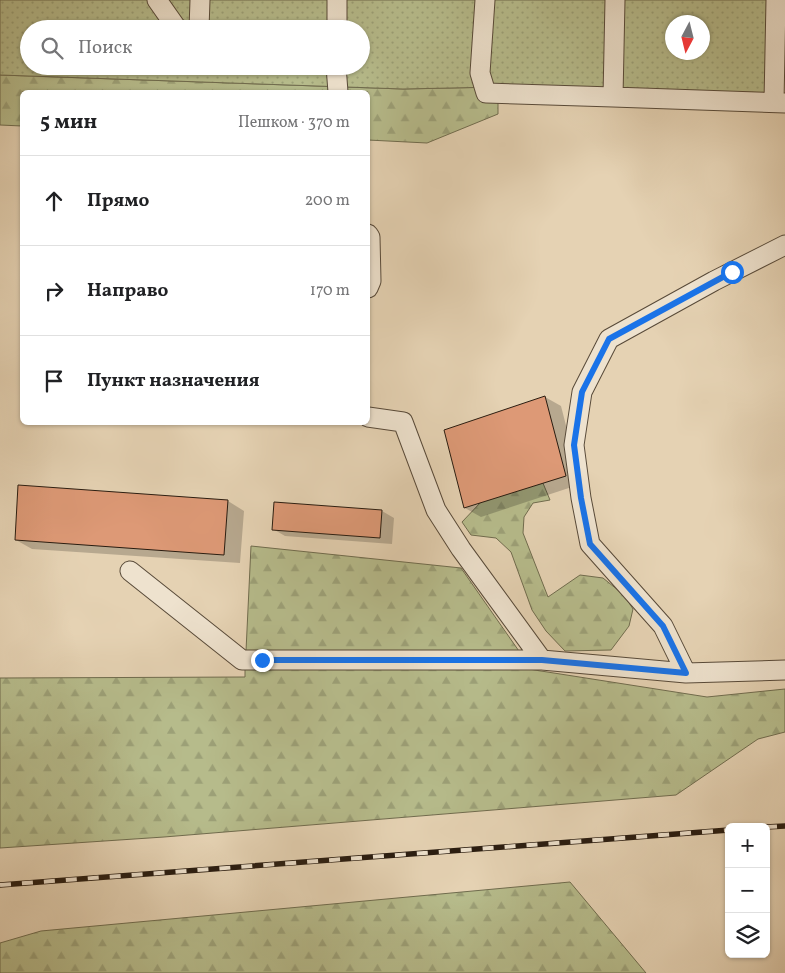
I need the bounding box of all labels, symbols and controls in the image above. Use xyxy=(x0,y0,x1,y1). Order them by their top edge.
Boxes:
north arrow xyxy=(665,15,710,60)
search box xyxy=(20,20,370,75)
icon: search xyxy=(38,34,66,62)
text: Поиск xyxy=(78,35,132,61)
text: 5 мин xyxy=(40,108,97,137)
text: Пешком · 370 m xyxy=(238,112,350,134)
icon: ahead xyxy=(40,187,68,215)
text: Прямо xyxy=(87,188,149,214)
text: 200 m xyxy=(305,190,350,212)
route start xyxy=(721,261,744,284)
icon: right xyxy=(40,277,68,305)
text: Направо xyxy=(87,278,169,304)
text: 170 m xyxy=(310,280,350,302)
icon: arrive xyxy=(40,367,68,395)
text: Пункт назначения xyxy=(87,368,260,394)
route end xyxy=(251,649,274,672)
map controls xyxy=(725,823,770,958)
button: + xyxy=(725,823,770,868)
button: − xyxy=(725,868,770,913)
button: layers xyxy=(725,913,770,958)

